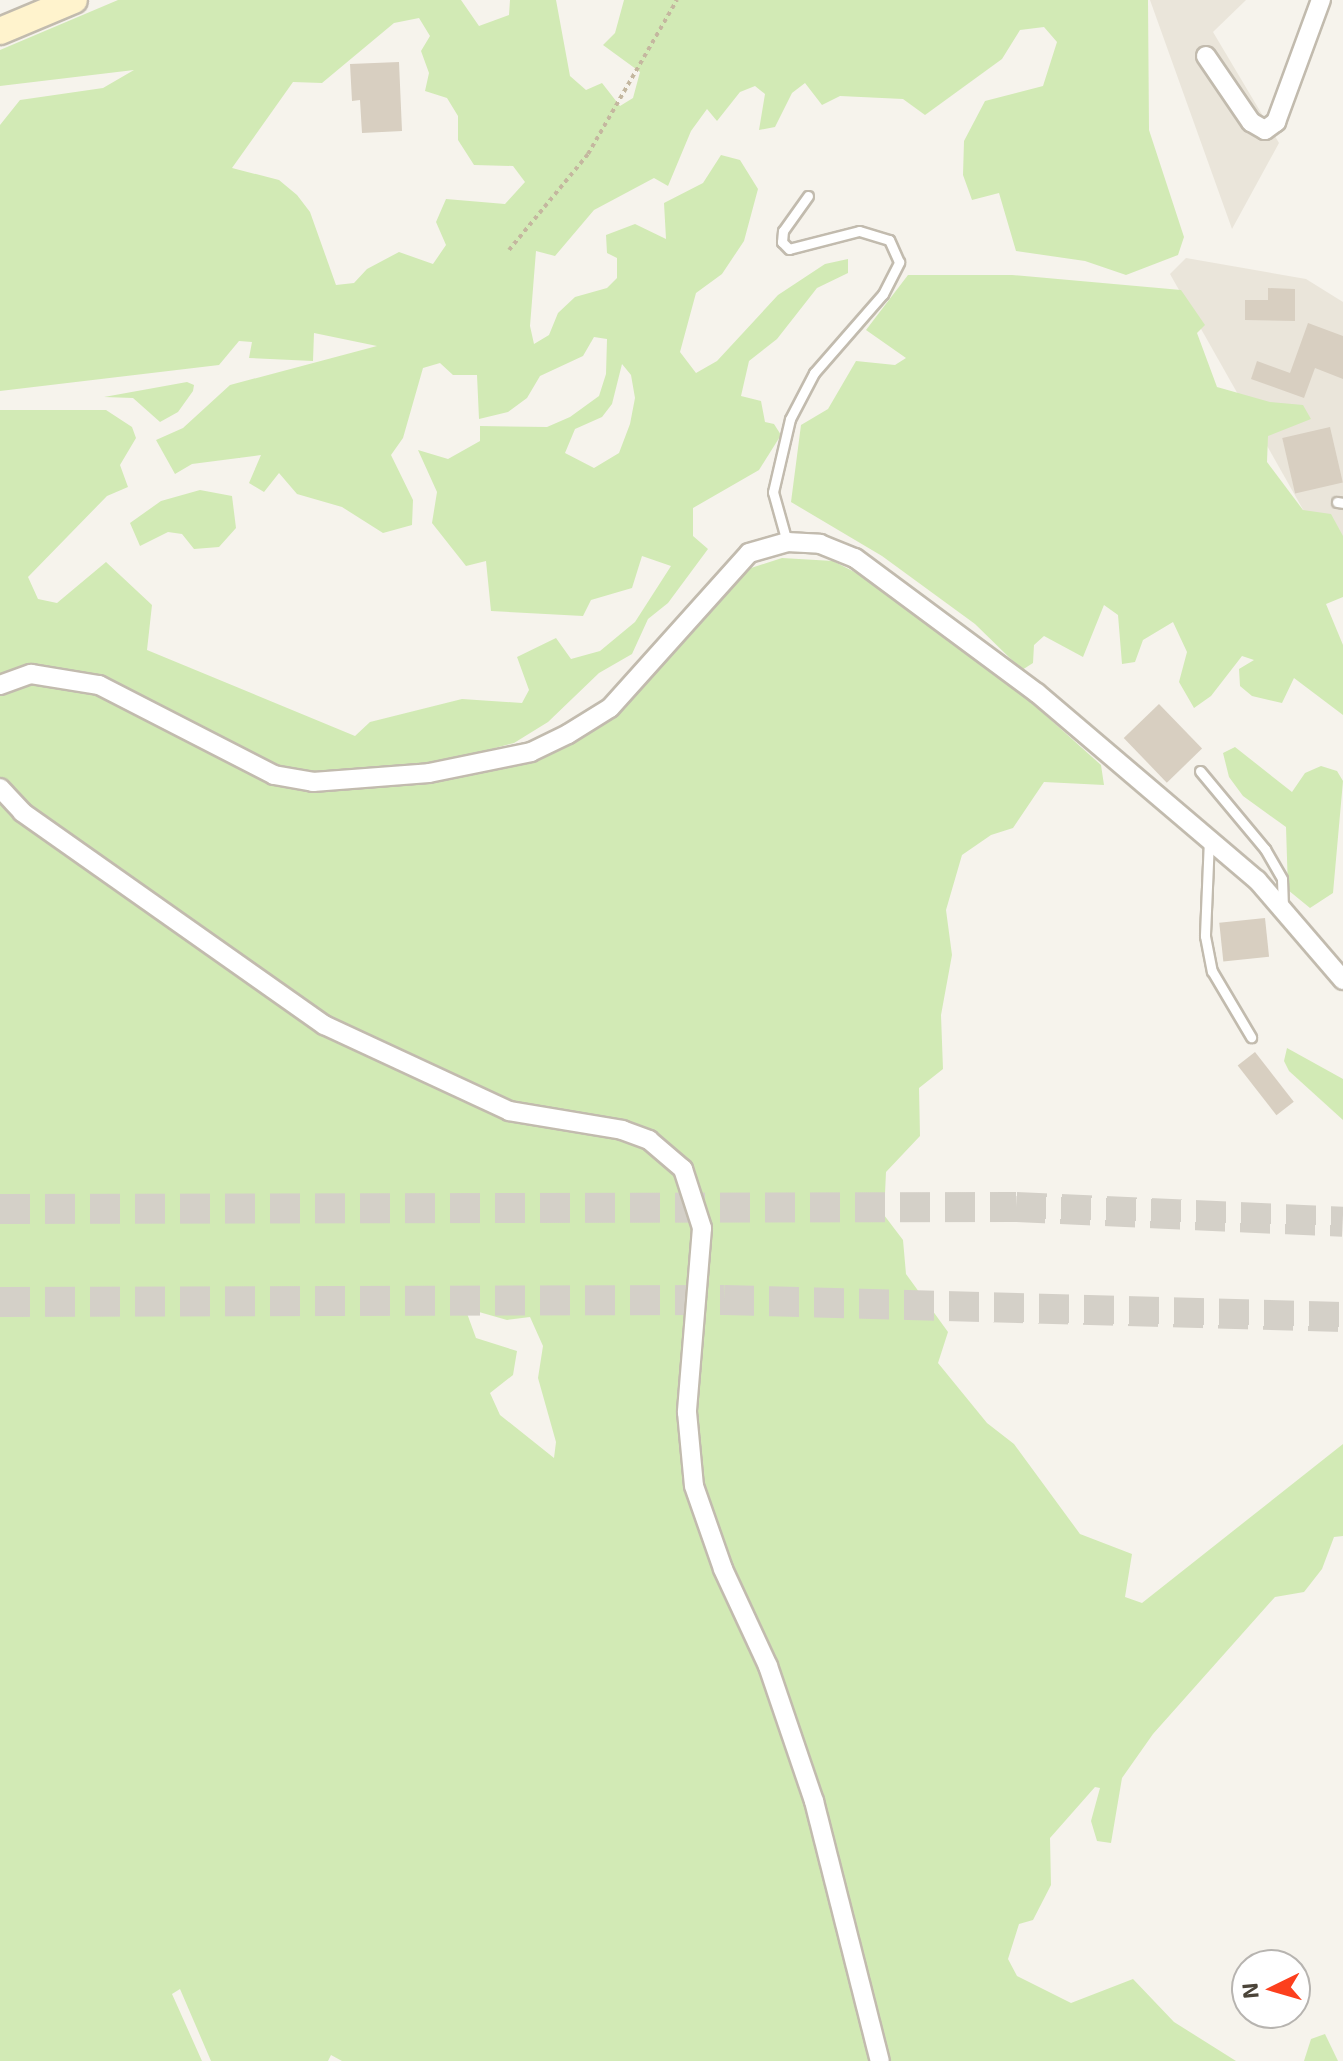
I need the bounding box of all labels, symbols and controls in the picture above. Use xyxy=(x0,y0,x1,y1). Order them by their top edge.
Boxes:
north arrow xyxy=(1231,1949,1311,2029)
text: N xyxy=(1235,1982,1263,2000)

